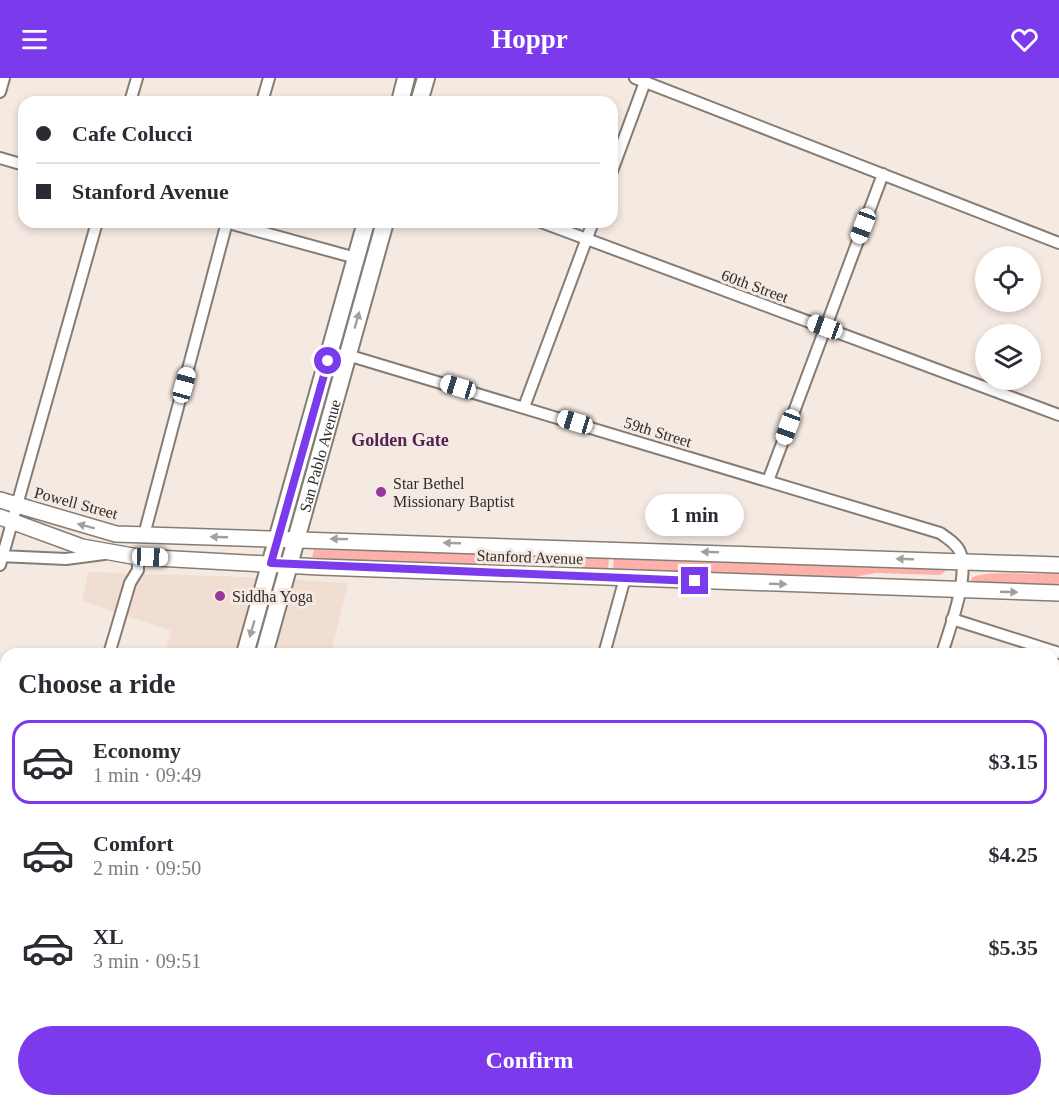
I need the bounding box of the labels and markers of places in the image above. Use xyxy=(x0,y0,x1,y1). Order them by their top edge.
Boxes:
place label: Star Bethel Missionary Baptist xyxy=(393,475,515,511)
marker: Star Bethel Missionary Baptist xyxy=(374,485,388,499)
place label: Siddha Yoga xyxy=(232,588,313,606)
marker: Siddha Yoga xyxy=(213,589,227,603)

